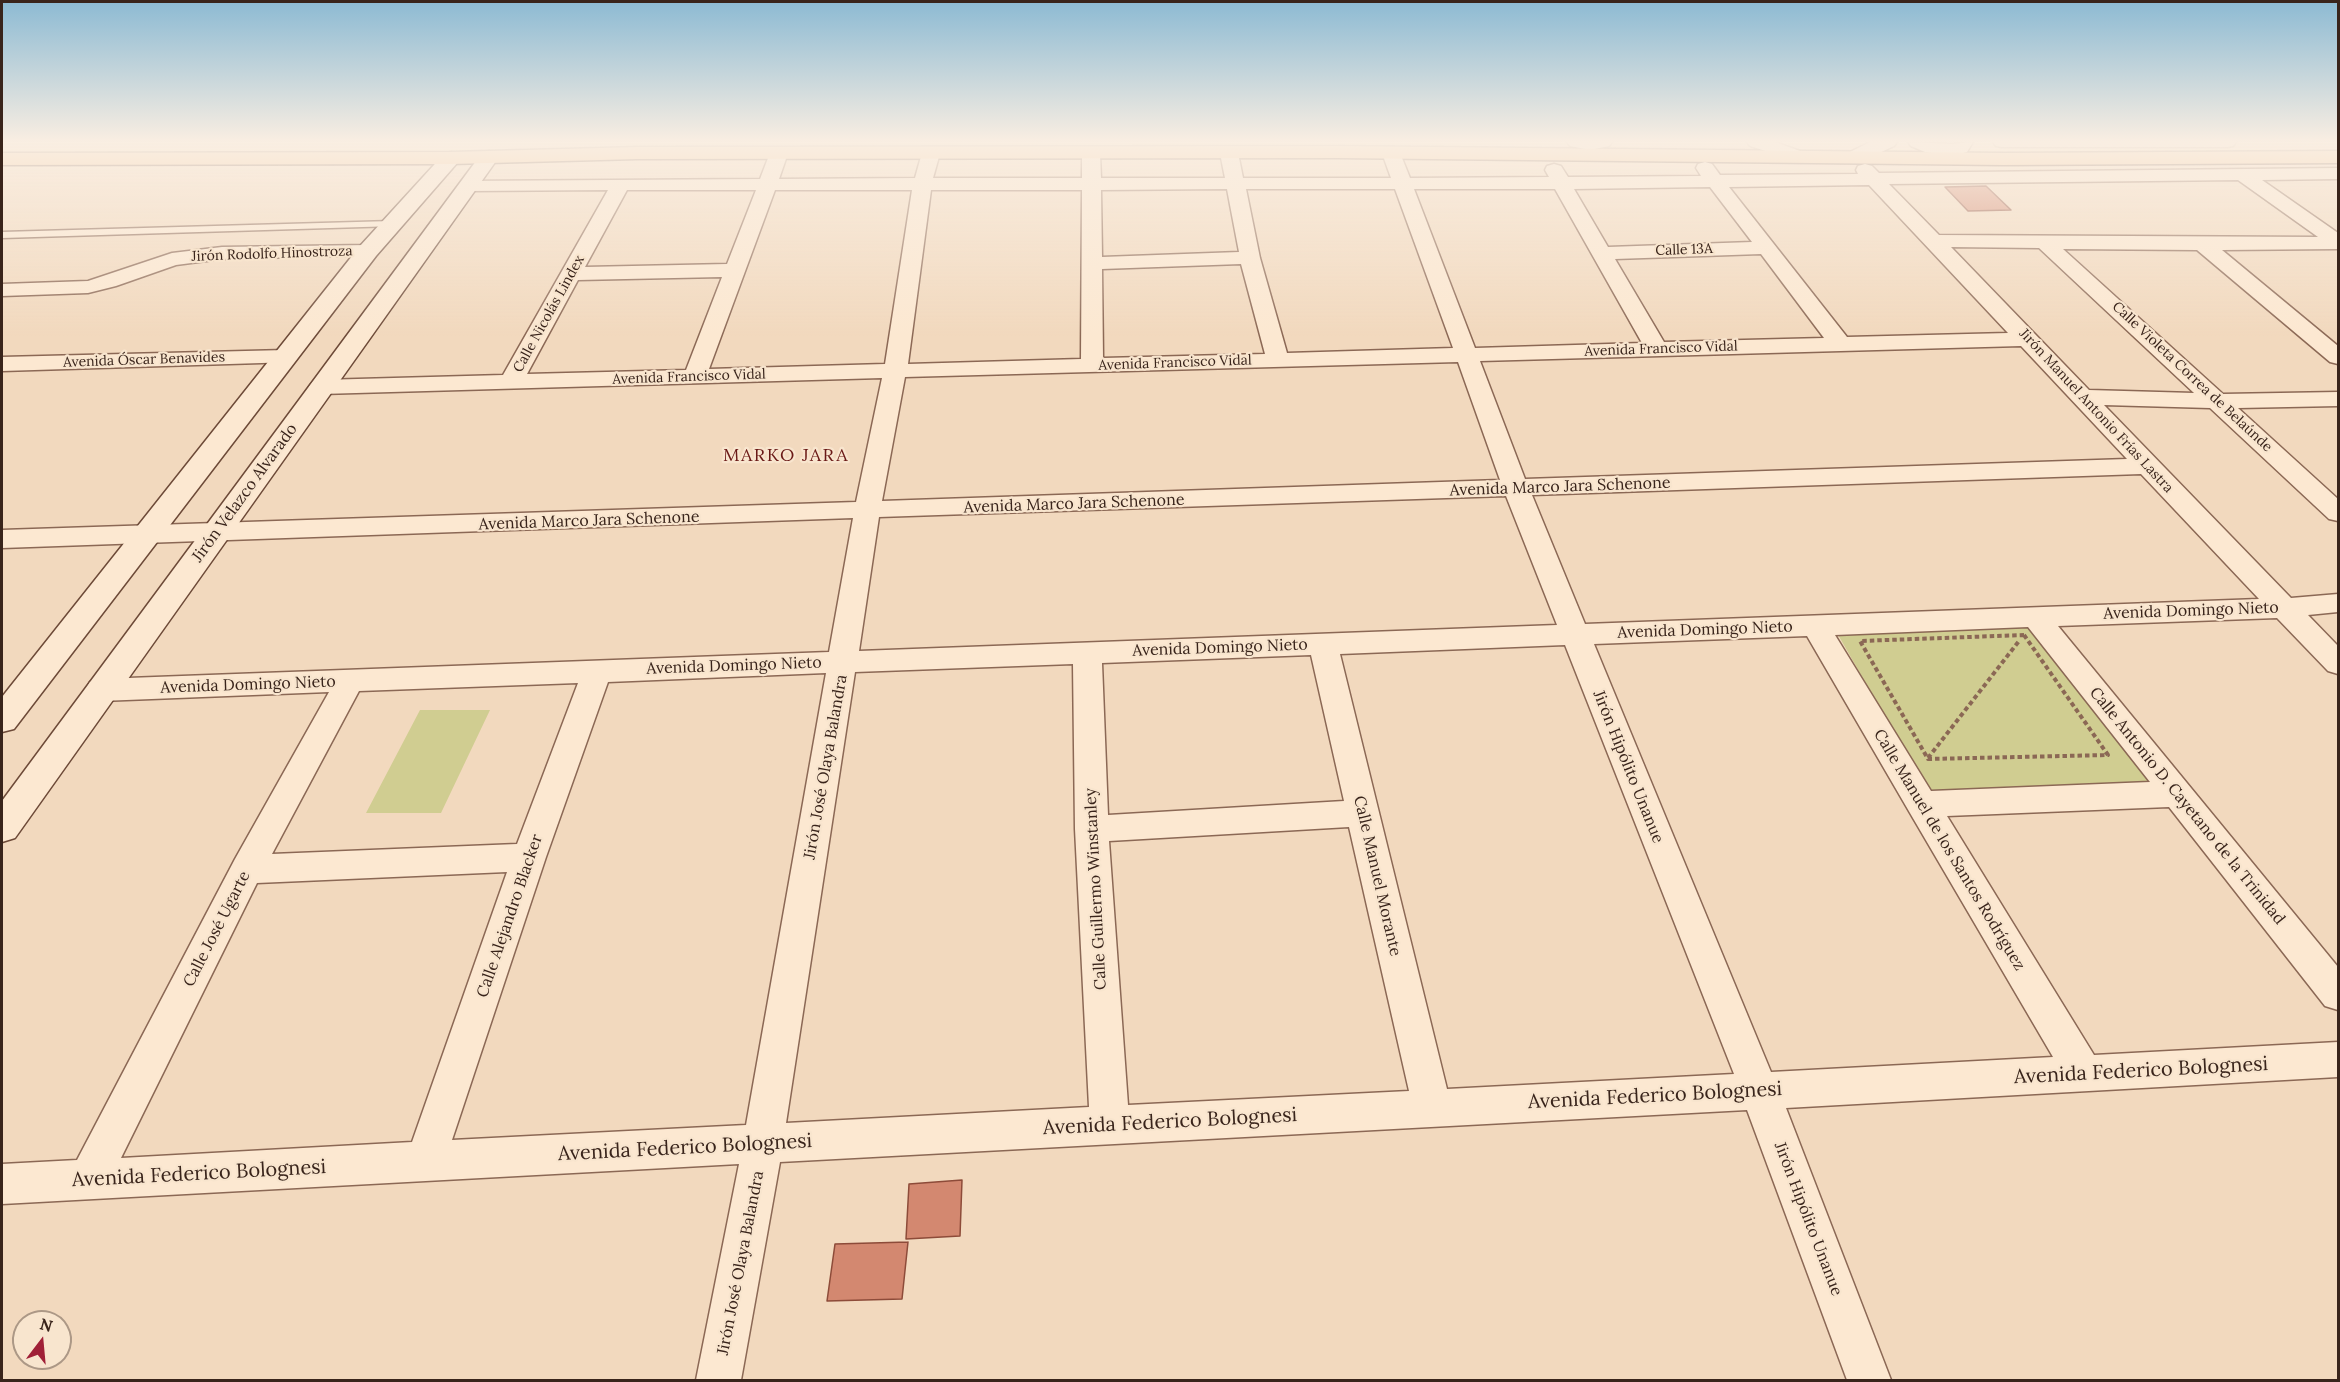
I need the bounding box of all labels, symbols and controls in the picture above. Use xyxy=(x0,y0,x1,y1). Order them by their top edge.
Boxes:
street label: Calle 13A xyxy=(1655,241,1713,259)
street label: Jirón Rodolfo Hinostroza xyxy=(191,243,353,265)
street label: Calle Nicolás Lindex xyxy=(510,253,588,375)
street label: Calle Violeta Correa de Belaúnde xyxy=(2108,298,2276,456)
street label: Jirón Manuel Antonio Frías Lastra xyxy=(2015,325,2177,497)
street label: Avenida Francisco Vidal xyxy=(1584,338,1738,360)
street label: Avenida Óscar Benavides xyxy=(63,349,225,371)
street label: Avenida Francisco Vidal xyxy=(1098,352,1252,374)
street label: Avenida Francisco Vidal xyxy=(612,366,766,388)
street label: Jirón Velazco Alvarado xyxy=(188,420,302,566)
district label: MARKO JARA xyxy=(723,445,849,467)
street label: Avenida Marco Jara Schenone xyxy=(1449,474,1671,500)
street label: Avenida Marco Jara Schenone xyxy=(963,491,1185,517)
street label: Avenida Marco Jara Schenone xyxy=(478,508,700,534)
street label: Avenida Domingo Nieto xyxy=(2103,598,2279,624)
street label: Avenida Domingo Nieto xyxy=(1617,617,1793,643)
street label: Avenida Domingo Nieto xyxy=(1132,635,1308,661)
street label: Avenida Domingo Nieto xyxy=(646,653,822,679)
street label: Avenida Domingo Nieto xyxy=(160,672,336,698)
street label: Jirón José Olaya Balandra xyxy=(800,673,852,861)
street label: Calle Antonio D. Cayetano de la Trinidad xyxy=(2085,683,2289,929)
street label: Jirón Hipólito Unanue xyxy=(1589,688,1667,846)
street label: Calle Manuel de los Santos Rodríguez xyxy=(1869,726,2029,974)
street label: Calle Guillermo Winstanley xyxy=(1081,788,1111,990)
street label: Calle Manuel Morante xyxy=(1349,794,1405,958)
street label: Calle Alejandro Blacker xyxy=(473,832,547,1000)
street label: Calle José Ugarte xyxy=(180,868,254,990)
street label: Avenida Federico Bolognesi xyxy=(2013,1052,2269,1090)
street label: Avenida Federico Bolognesi xyxy=(1527,1077,1783,1115)
street label: Avenida Federico Bolognesi xyxy=(1042,1103,1298,1141)
street label: Avenida Federico Bolognesi xyxy=(557,1129,813,1167)
street label: Jirón Hipólito Unanue xyxy=(1770,1139,1846,1299)
street label: Avenida Federico Bolognesi xyxy=(71,1155,327,1193)
street label: Jirón José Olaya Balandra xyxy=(714,1169,768,1357)
north arrow xyxy=(12,1310,72,1370)
text: N xyxy=(38,1313,55,1336)

